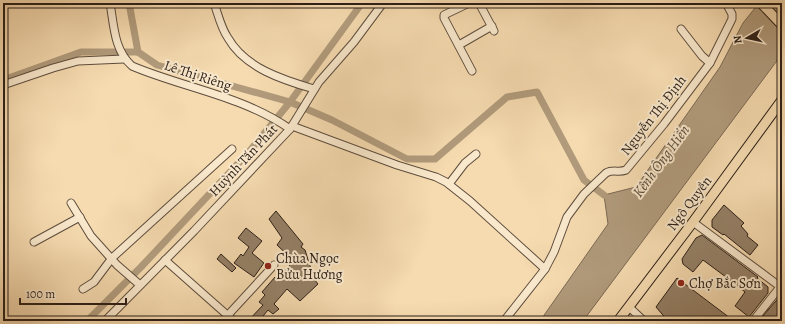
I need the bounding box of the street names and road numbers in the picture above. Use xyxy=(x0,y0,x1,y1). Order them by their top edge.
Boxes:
street label: Lê Thị Riêng xyxy=(162,56,234,95)
street label: Nguyễn Thị Định xyxy=(616,71,691,159)
street label: Huỳnh Tấn Phát xyxy=(205,120,282,201)
street label: Ngô Quyền xyxy=(663,172,716,235)

